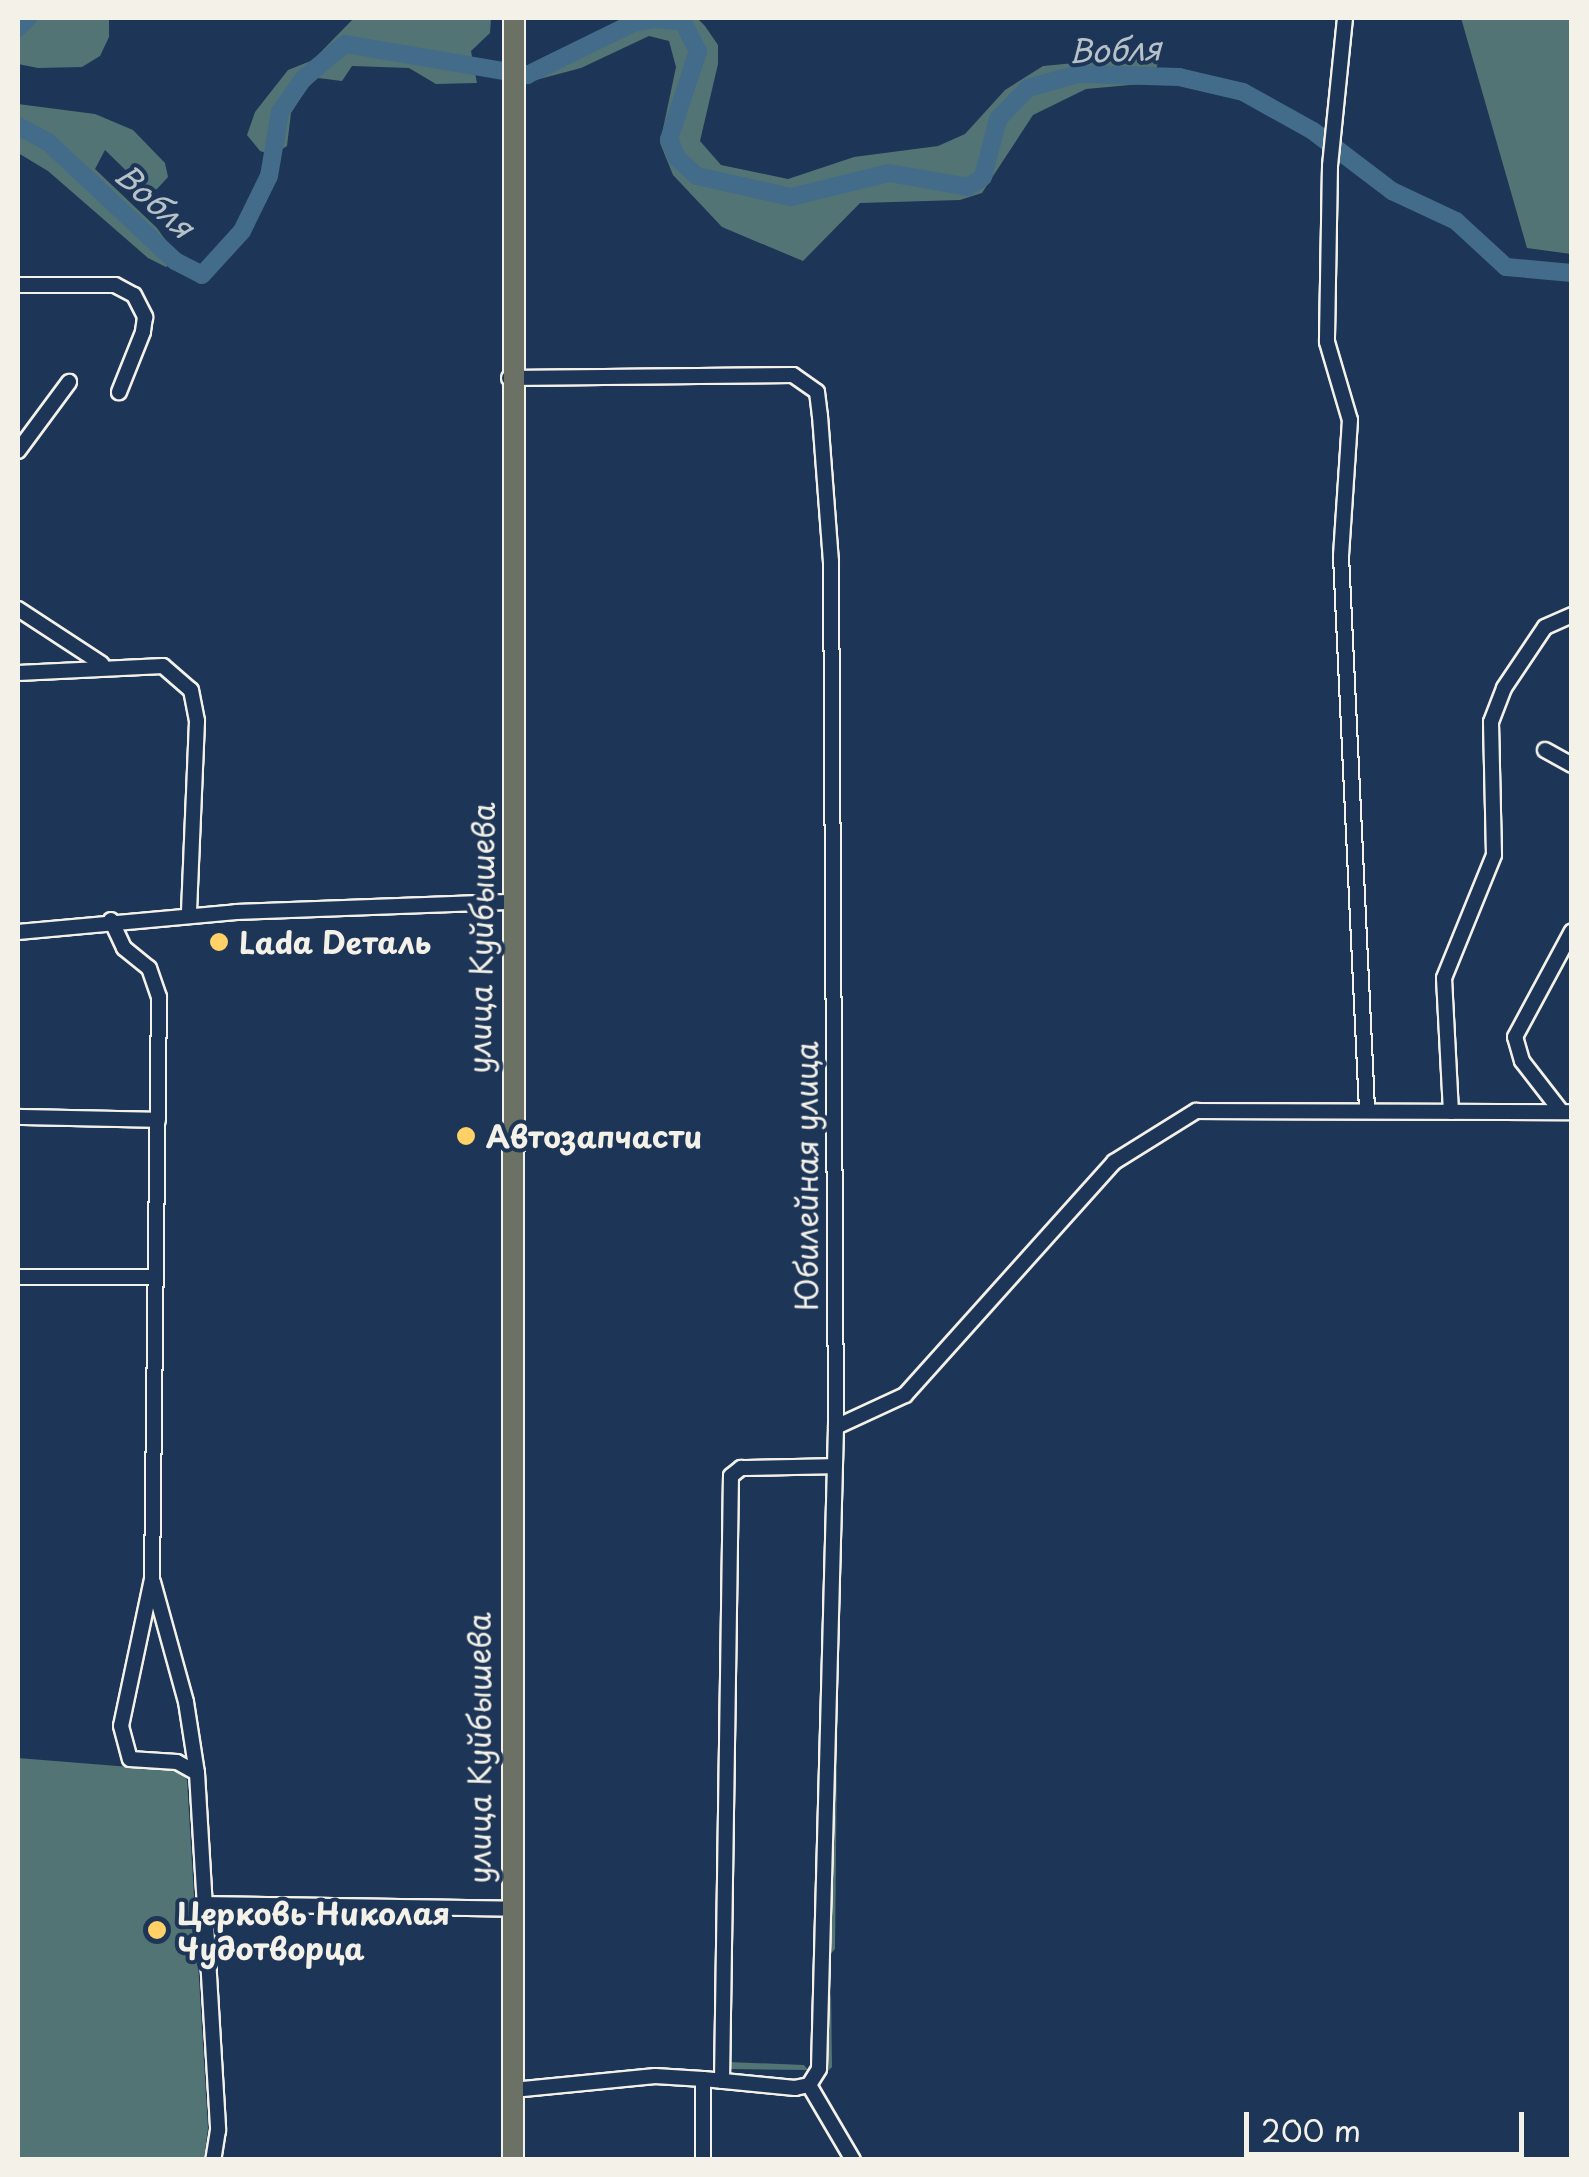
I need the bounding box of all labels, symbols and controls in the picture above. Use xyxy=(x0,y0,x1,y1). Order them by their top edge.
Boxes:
water label: Вобля xyxy=(1068,28,1162,70)
water label: Вобля xyxy=(108,155,202,245)
street label: улица Куйбышева xyxy=(461,801,501,1075)
place label: Lada Dеталь xyxy=(239,924,433,960)
marker: Lada Dеталь xyxy=(208,931,230,953)
street label: Юбилейная улица xyxy=(788,1041,824,1311)
place label: Автозапчасти xyxy=(486,1118,702,1154)
marker: Автозапчасти xyxy=(455,1125,477,1147)
street label: улица Куйбышева xyxy=(461,1612,497,1884)
place label: Церковь Николая Чудотворца xyxy=(177,1895,448,1966)
marker: Церковь Николая Чудотворца xyxy=(146,1919,168,1941)
scale bar xyxy=(1249,2092,1529,2154)
text: 200 m xyxy=(1261,2107,1361,2152)

